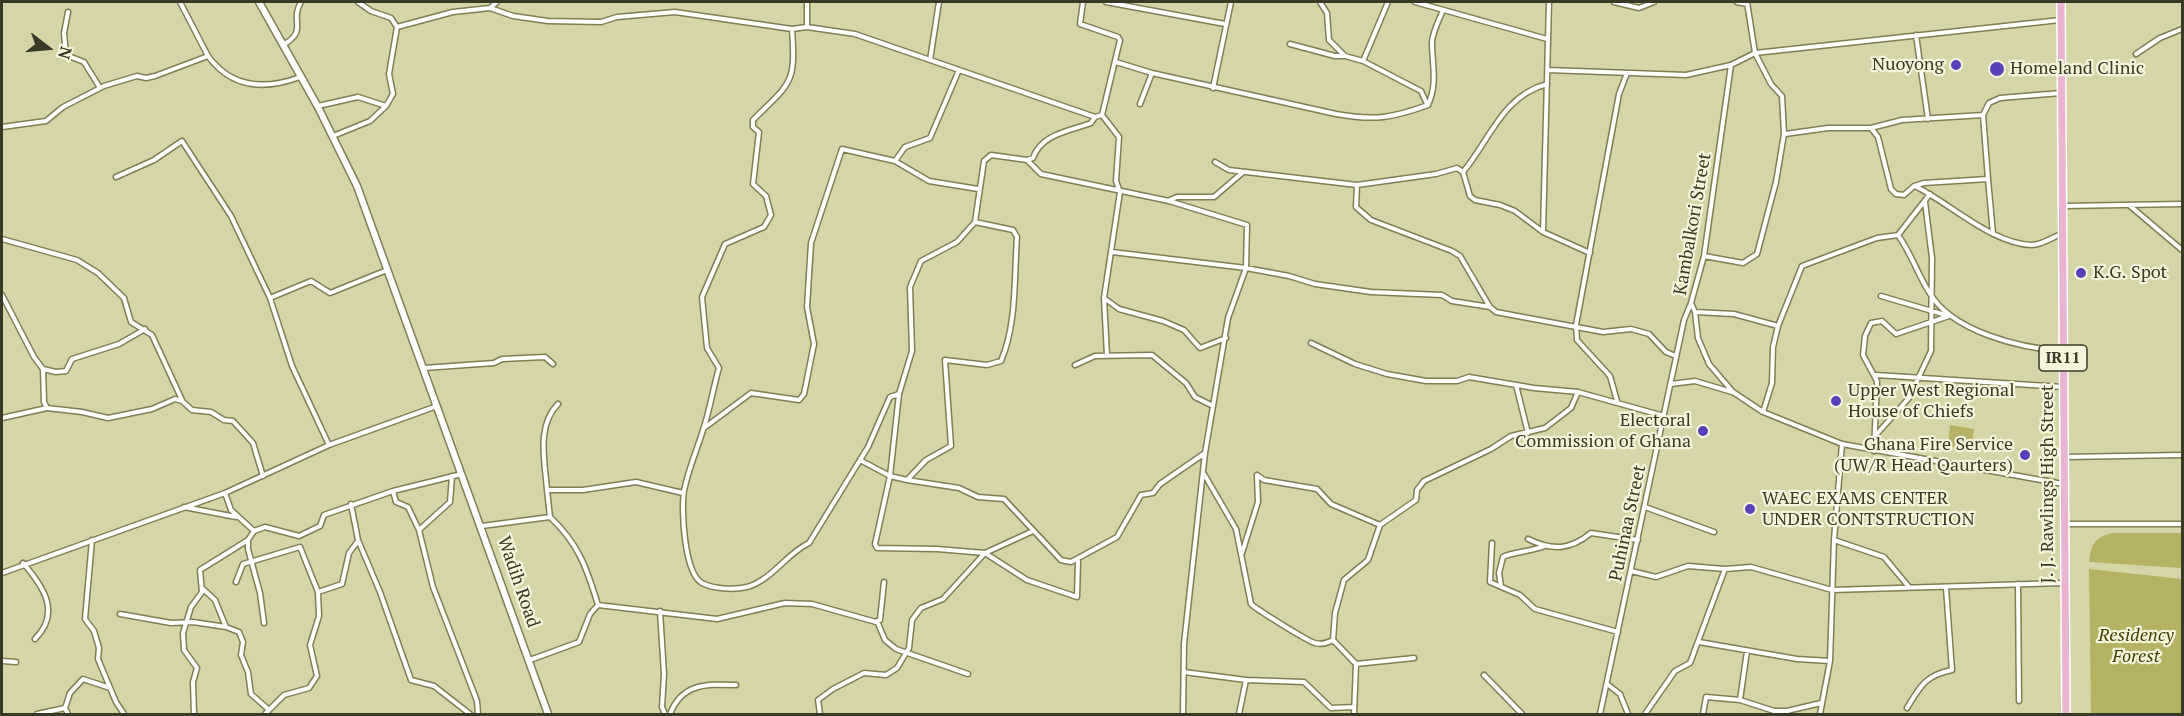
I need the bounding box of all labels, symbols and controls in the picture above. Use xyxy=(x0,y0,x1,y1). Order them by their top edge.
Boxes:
north arrow xyxy=(18,18,78,78)
text: N xyxy=(53,44,78,62)
place label: Nuoyong xyxy=(1872,54,1944,76)
marker: Nuoyong xyxy=(1949,58,1963,72)
place label: Homeland Clinic xyxy=(2010,58,2144,80)
marker: Homeland Clinic xyxy=(1988,60,2006,78)
street label: Kambalkori Street xyxy=(1670,151,1716,297)
place label: K.G. Spot xyxy=(2093,262,2167,284)
marker: K.G. Spot xyxy=(2074,266,2088,280)
road number: IR11 xyxy=(2039,345,2087,371)
place label: Upper West Regional House of Chiefs xyxy=(1848,380,2015,422)
street label: J. J. Rawlings High Street xyxy=(2037,385,2059,583)
marker: Upper West Regional House of Chiefs xyxy=(1829,394,1843,408)
place label: Electoral Commission of Ghana xyxy=(1515,410,1691,452)
marker: Electoral Commission of Ghana xyxy=(1696,424,1710,438)
place label: Ghana Fire Service (UW/R Head Qaurters) xyxy=(1834,434,2013,476)
marker: Ghana Fire Service (UW/R Head Qaurters) xyxy=(2018,448,2032,462)
street label: Puhinaa Street xyxy=(1605,463,1651,583)
place label: WAEC EXAMS CENTER UNDER CONTSTRUCTION xyxy=(1762,488,1975,530)
marker: WAEC EXAMS CENTER UNDER CONTSTRUCTION xyxy=(1743,502,1757,516)
street label: Wadih Road xyxy=(492,533,544,631)
park label: Residency Forest xyxy=(2098,625,2174,668)

